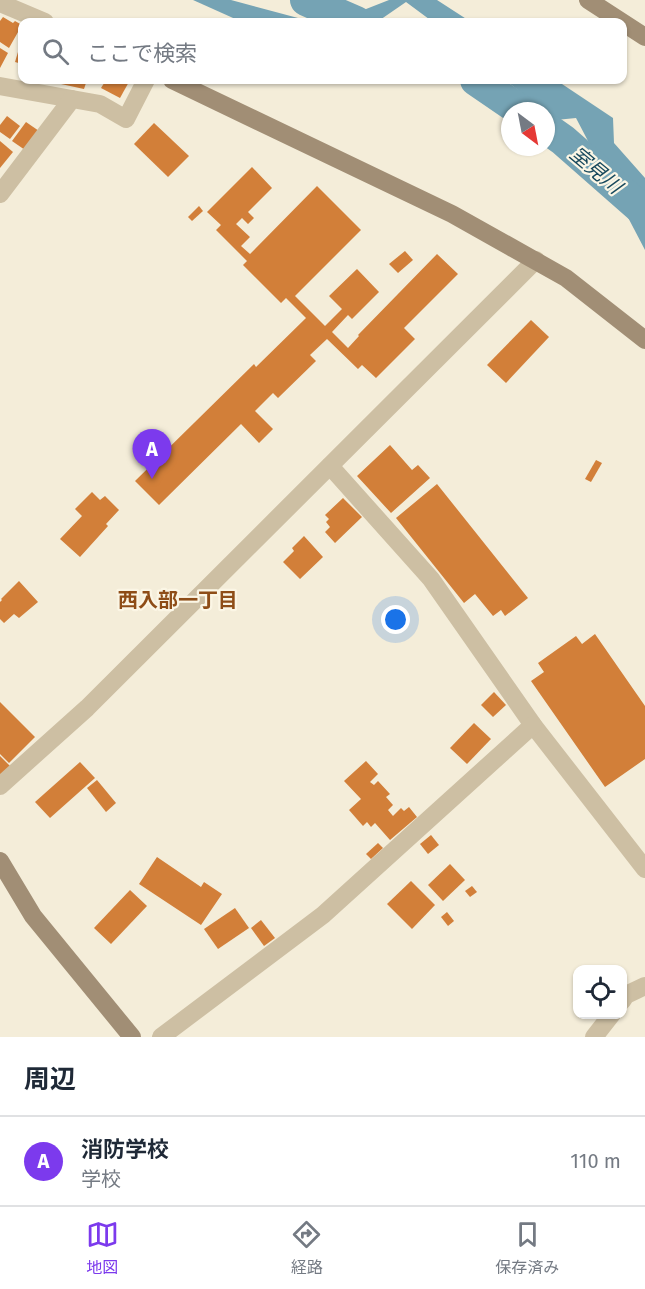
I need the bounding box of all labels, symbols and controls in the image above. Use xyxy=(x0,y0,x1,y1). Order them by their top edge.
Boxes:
search box xyxy=(18,18,627,84)
icon: search xyxy=(39,35,72,68)
text: ここで検索 xyxy=(87,40,197,67)
north arrow xyxy=(501,102,555,156)
water label: 室見川 xyxy=(565,142,628,200)
pin: A xyxy=(132,430,172,479)
district label: 西入部一丁目 xyxy=(118,588,238,612)
your location xyxy=(381,605,410,634)
map controls xyxy=(573,965,627,1019)
button: locate xyxy=(573,965,627,1019)
text: 周辺 xyxy=(24,1064,76,1095)
text: 消防学校 xyxy=(81,1136,169,1163)
text: A xyxy=(38,1149,49,1173)
text: 110 m xyxy=(570,1149,621,1173)
text: 学校 xyxy=(81,1167,121,1191)
tab: 地図 xyxy=(86,1218,119,1278)
tab: 経路 xyxy=(290,1218,323,1278)
tab: 保存済み xyxy=(495,1218,559,1278)

